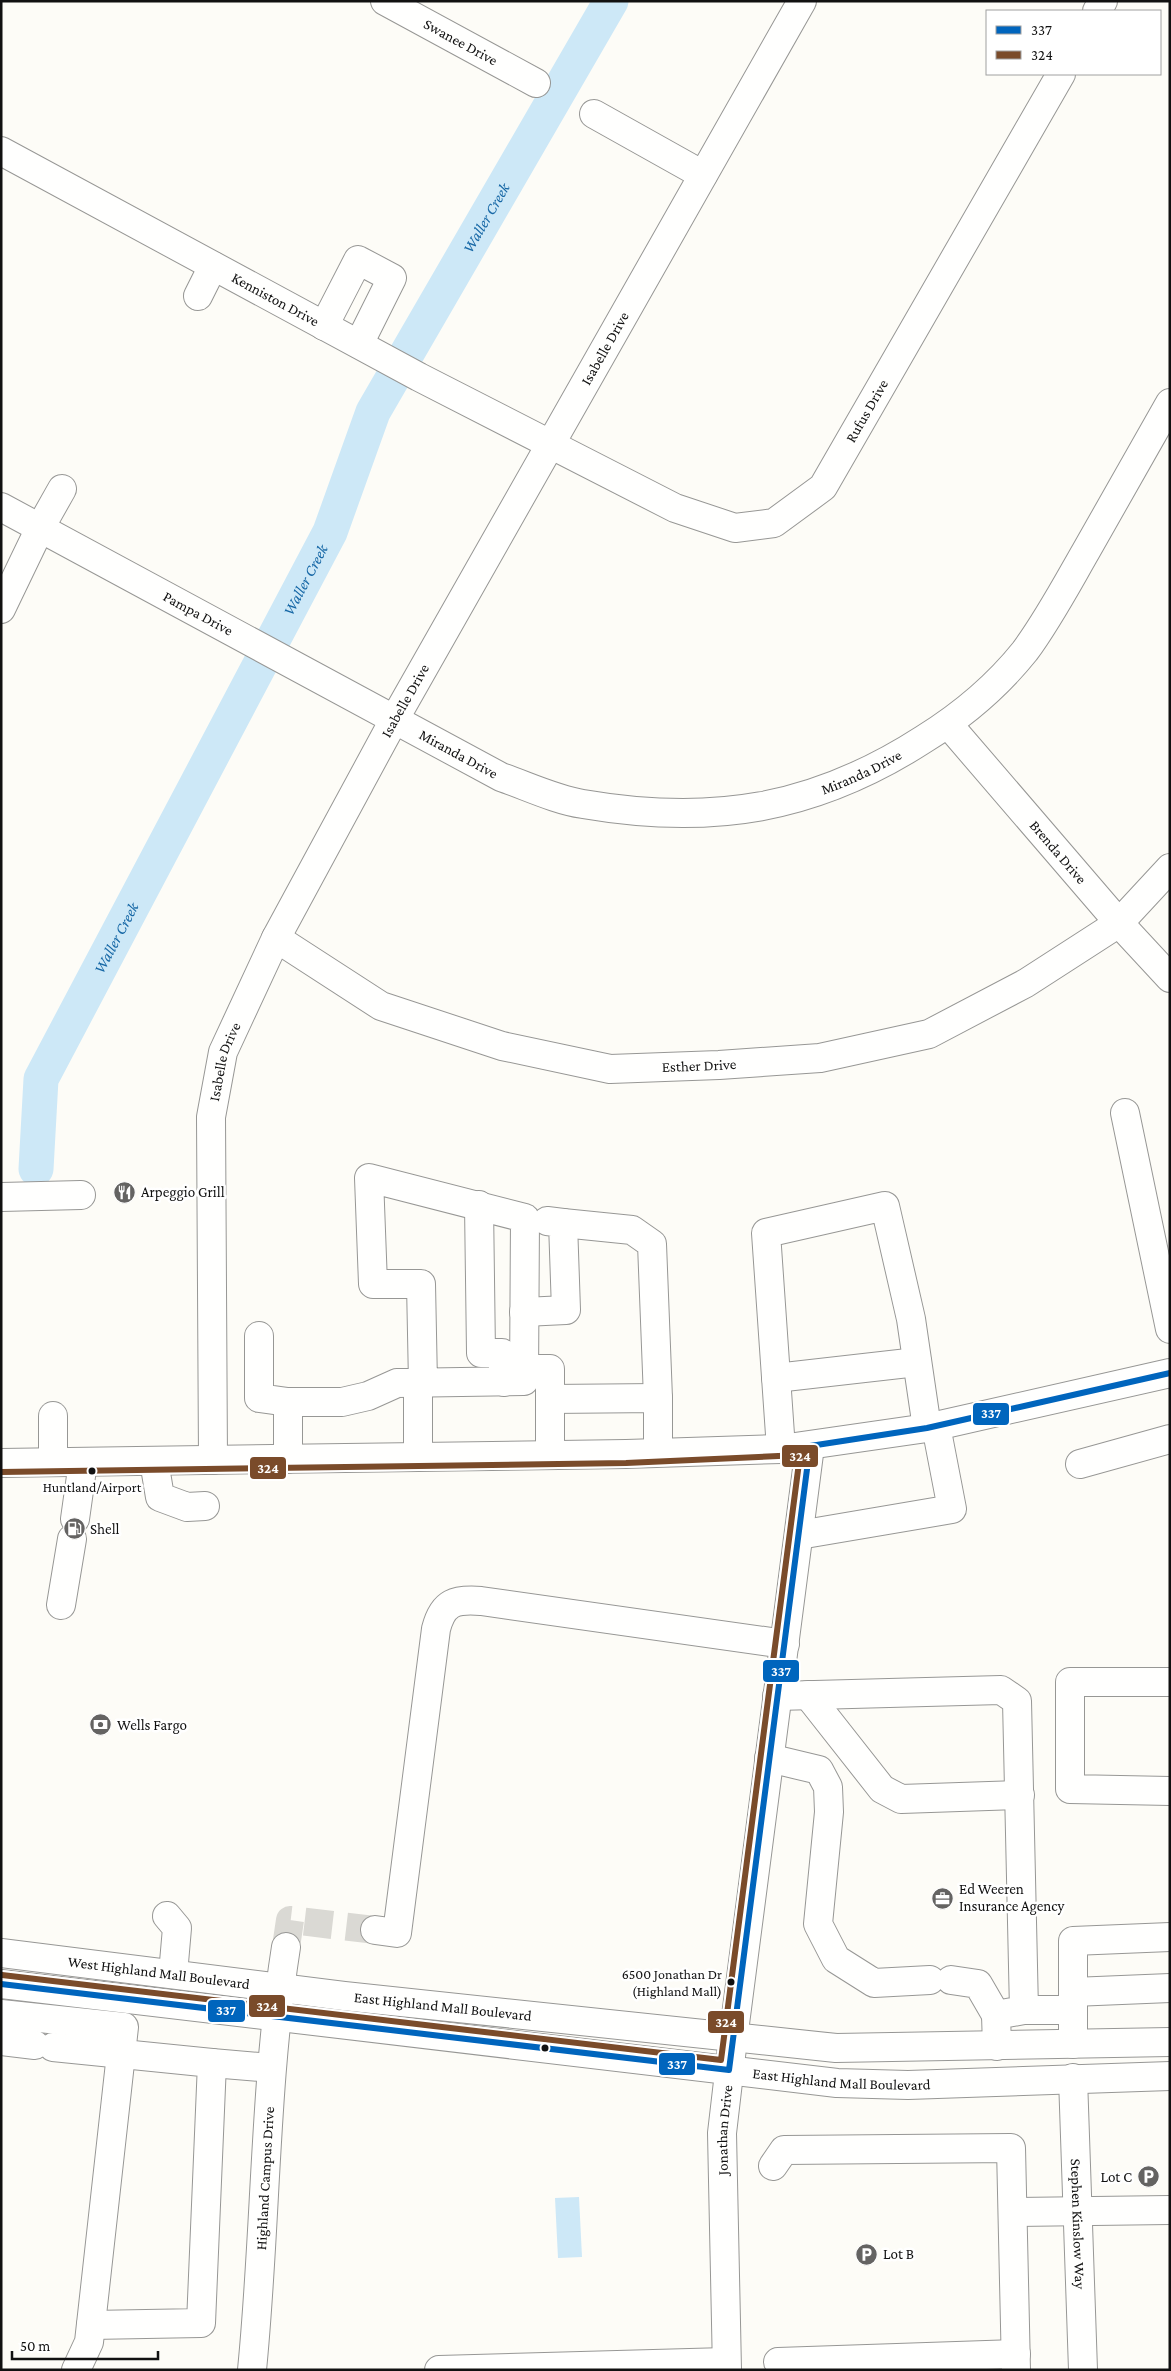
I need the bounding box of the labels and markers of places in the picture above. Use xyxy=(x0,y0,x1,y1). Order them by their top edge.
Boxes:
restaurant icon: Arpeggio Grill xyxy=(113,1180,137,1204)
place label: Arpeggio Grill xyxy=(141,1184,225,1201)
marker: Huntland/Airport xyxy=(87,1466,97,1476)
place label: Huntland/Airport xyxy=(43,1479,142,1495)
fuel station icon: Shell xyxy=(62,1517,86,1541)
place label: Shell xyxy=(90,1521,120,1537)
bank icon: Wells Fargo xyxy=(89,1713,113,1737)
place label: Wells Fargo xyxy=(117,1717,187,1734)
place label: Ed Weeren Insurance Agency xyxy=(959,1881,1065,1915)
office icon: Ed Weeren Insurance Agency xyxy=(931,1886,955,1910)
place label: 6500 Jonathan Dr (Highland Mall) xyxy=(622,1966,722,2000)
marker: 6500 Jonathan Dr (Highland Mall) xyxy=(726,1977,736,1987)
unlabelled marker xyxy=(540,2043,550,2053)
parking icon: Lot C xyxy=(1136,2165,1160,2189)
place label: Lot C xyxy=(1100,2169,1132,2185)
parking icon: Lot B xyxy=(855,2242,879,2266)
place label: Lot B xyxy=(883,2246,914,2262)

